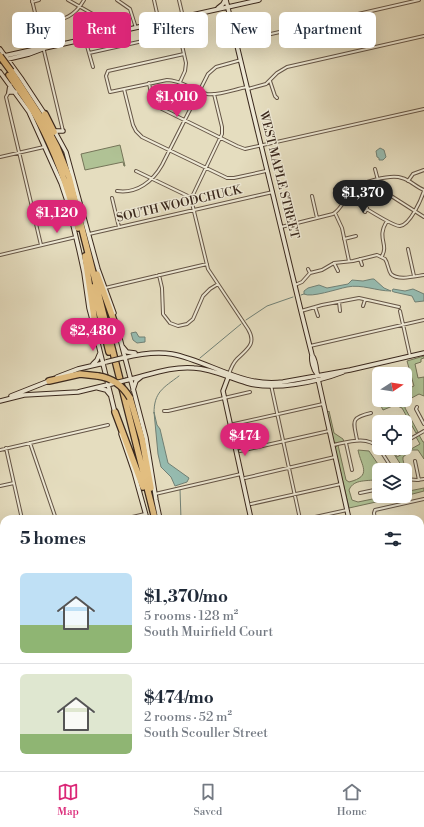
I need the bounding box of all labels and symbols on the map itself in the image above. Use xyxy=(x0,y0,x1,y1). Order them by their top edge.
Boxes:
pin: $1,010 xyxy=(144,84,210,118)
street label: WEST MAPLE STREET xyxy=(256,109,302,241)
pin: $1,370 xyxy=(330,180,396,214)
street label: SOUTH WOODCHUCK xyxy=(115,182,244,226)
pin: $1,120 xyxy=(24,200,90,234)
pin: $2,480 xyxy=(60,318,126,352)
north arrow xyxy=(372,367,412,407)
pin: $474 xyxy=(221,423,269,457)

